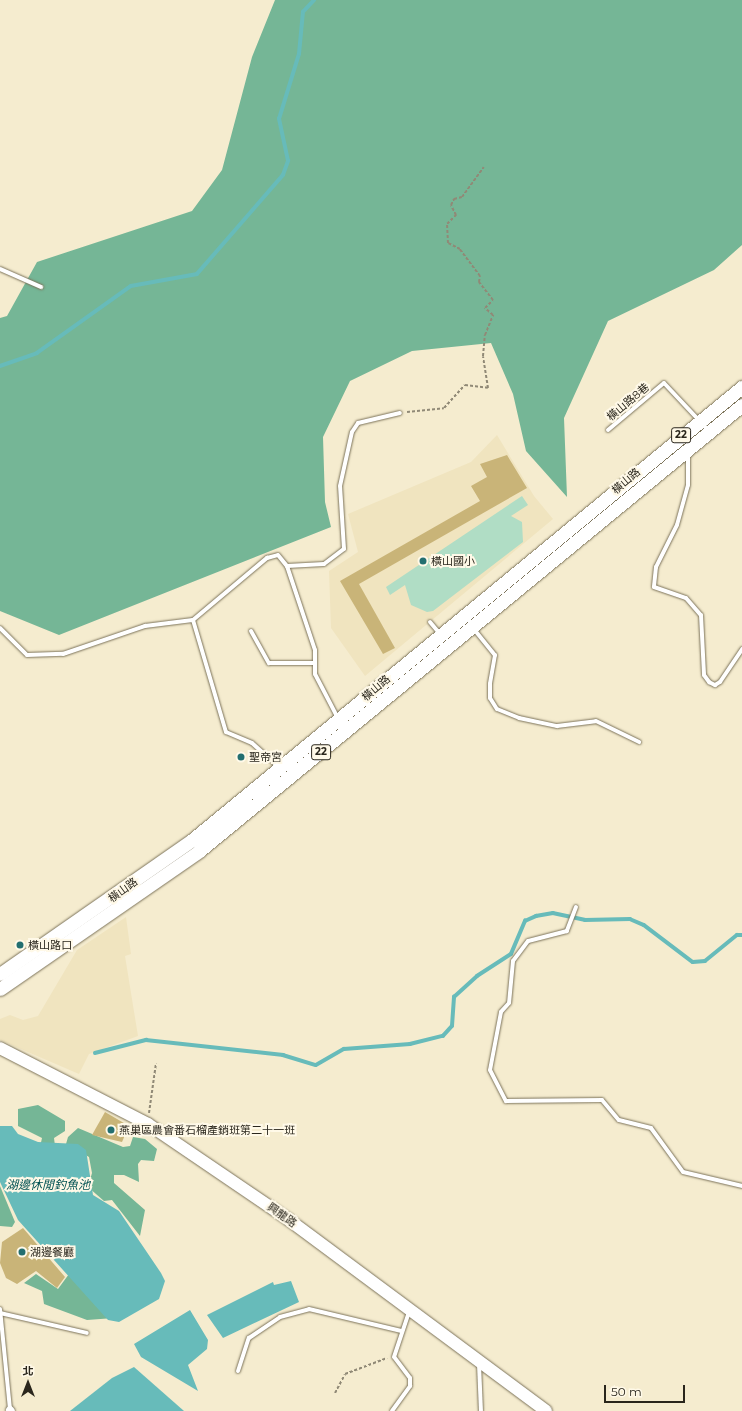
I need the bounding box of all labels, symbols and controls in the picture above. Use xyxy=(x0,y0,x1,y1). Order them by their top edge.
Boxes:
street label: 橫山路8巷 xyxy=(604,381,652,423)
road number: 22 xyxy=(671,427,691,443)
street label: 橫山路 xyxy=(609,465,643,497)
place label: 橫山國小 xyxy=(431,554,475,568)
marker: 橫山國小 xyxy=(418,556,428,566)
street label: 橫山路 xyxy=(359,672,393,704)
road number: 22 xyxy=(311,744,331,760)
place label: 聖帝宮 xyxy=(249,750,282,764)
marker: 聖帝宮 xyxy=(236,752,246,762)
street label: 橫山路 xyxy=(106,875,140,905)
place label: 橫山路口 xyxy=(28,938,72,952)
marker: 橫山路口 xyxy=(15,940,25,950)
place label: 燕巢區農會番石榴產銷班第二十一班 xyxy=(119,1123,295,1137)
marker: 燕巢區農會番石榴產銷班第二十一班 xyxy=(106,1125,116,1135)
water label: 湖邊休閒釣魚池 xyxy=(6,1178,90,1192)
street label: 興龍路 xyxy=(265,1200,299,1230)
place label: 湖邊餐廳 xyxy=(30,1245,74,1259)
marker: 湖邊餐廳 xyxy=(17,1247,27,1257)
north arrow xyxy=(8,1363,48,1403)
text: 北 xyxy=(23,1364,34,1378)
scale bar xyxy=(606,1377,687,1403)
text: 50 m xyxy=(611,1384,642,1399)

